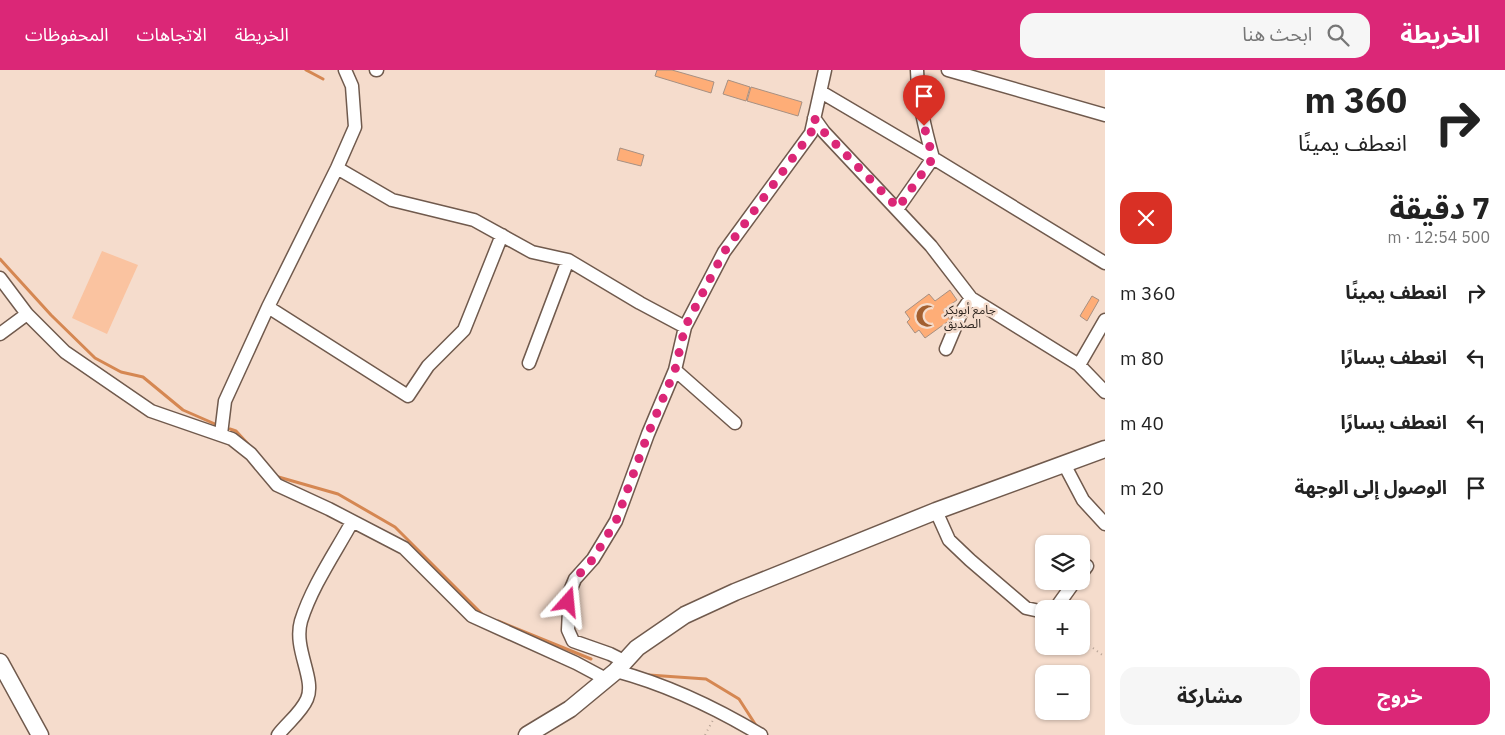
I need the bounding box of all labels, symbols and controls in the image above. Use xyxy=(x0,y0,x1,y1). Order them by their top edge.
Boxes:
search box xyxy=(1020,13,1370,58)
text: الخريطة xyxy=(1400,18,1480,50)
icon: search xyxy=(1324,21,1352,49)
text: ابحث هنا xyxy=(1242,22,1312,46)
text: المحفوظات xyxy=(25,23,109,46)
text: الاتجاهات xyxy=(137,23,207,46)
text: الخريطة xyxy=(235,23,289,46)
pin xyxy=(903,75,945,126)
text: 360 m xyxy=(1304,77,1407,123)
icon: arrive xyxy=(910,82,938,110)
icon: right xyxy=(1425,90,1490,155)
text: انعطف يمينًا xyxy=(1298,128,1407,157)
text: 7 دقيقة xyxy=(1389,188,1490,227)
button: close xyxy=(1120,192,1172,244)
text: 500 m · 12:54 xyxy=(1388,227,1490,247)
icon: right xyxy=(1462,279,1490,307)
text: انعطف يمينًا xyxy=(1345,280,1447,304)
text: 360 m xyxy=(1120,281,1175,305)
place label: جامع أبوبكر الصديق xyxy=(943,302,996,332)
mosque icon: جامع أبوبكر الصديق xyxy=(914,303,940,329)
icon: left xyxy=(1462,344,1490,372)
text: انعطف يسارًا xyxy=(1340,345,1447,369)
text: 80 m xyxy=(1120,346,1164,370)
icon: left xyxy=(1462,409,1490,437)
text: انعطف يسارًا xyxy=(1340,410,1447,434)
text: 40 m xyxy=(1120,411,1164,435)
icon: arrive xyxy=(1462,474,1490,502)
text: الوصول إلى الوجهة xyxy=(1295,475,1447,499)
text: 20 m xyxy=(1120,476,1164,500)
map controls xyxy=(1035,535,1090,720)
button: layers xyxy=(1035,535,1090,590)
position arrow xyxy=(541,575,593,627)
button: + xyxy=(1035,600,1090,655)
button: − xyxy=(1035,665,1090,720)
button: مشاركة xyxy=(1120,667,1300,725)
button: خروج xyxy=(1310,667,1490,725)

